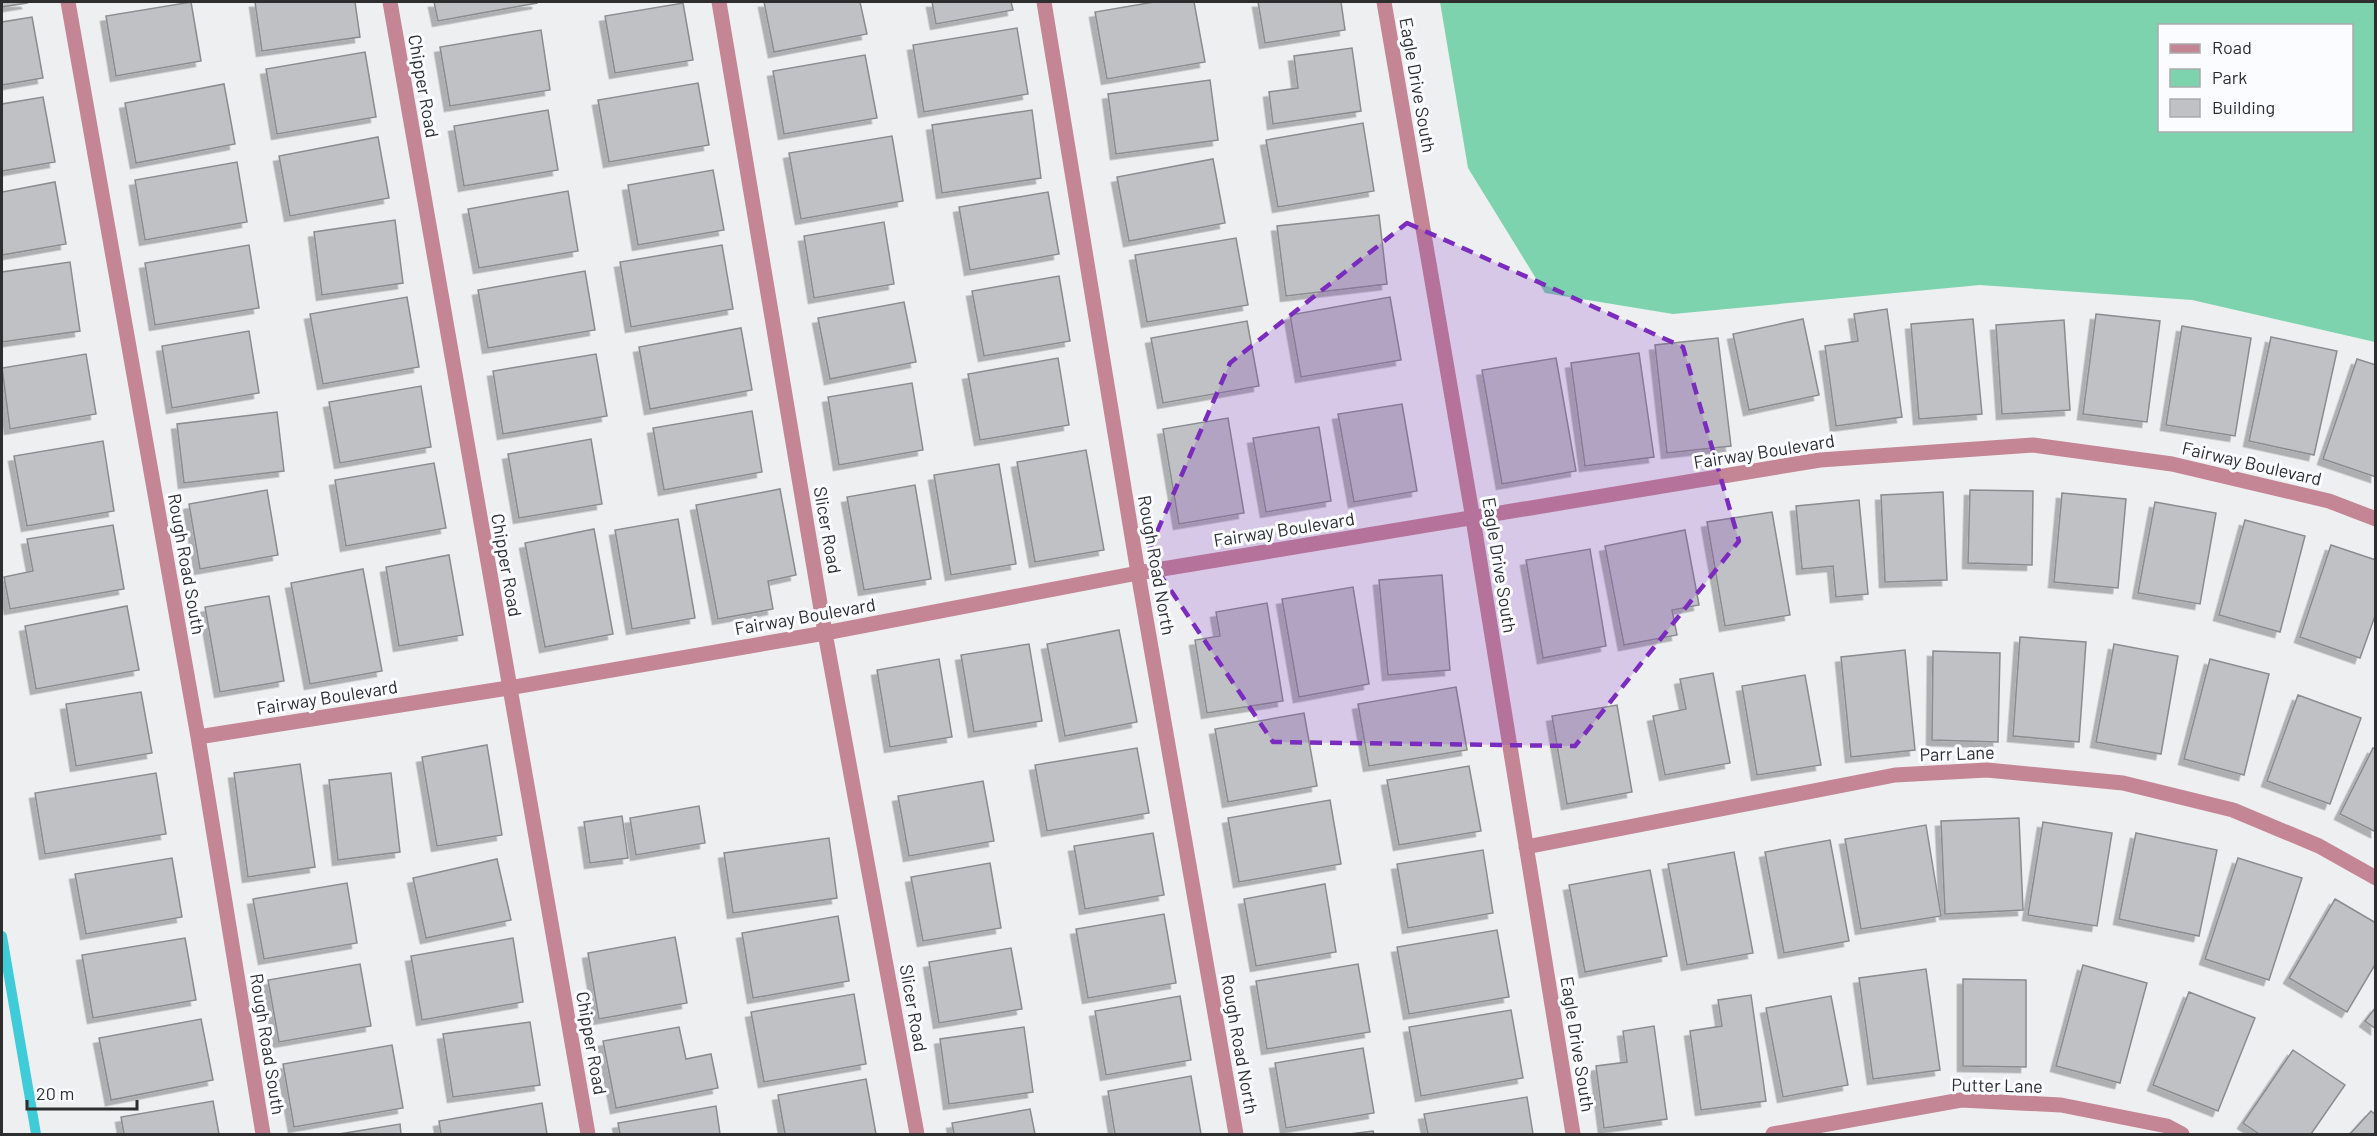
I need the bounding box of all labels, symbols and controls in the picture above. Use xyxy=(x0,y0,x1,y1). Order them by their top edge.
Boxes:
street label: Eagle Drive South xyxy=(1395,16,1441,154)
legend xyxy=(2158,24,2353,132)
street label: Chipper Road xyxy=(404,33,444,139)
text: Road xyxy=(2212,36,2252,58)
text: Park xyxy=(2212,66,2247,88)
text: Building xyxy=(2212,96,2275,118)
street label: Fairway Boulevard xyxy=(1692,429,1836,473)
street label: Fairway Boulevard xyxy=(2180,436,2324,490)
street label: Slicer Road xyxy=(810,485,846,575)
street label: Rough Road South xyxy=(164,492,210,636)
street label: Rough Road North xyxy=(1134,493,1180,637)
street label: Eagle Drive South xyxy=(1478,496,1522,634)
street label: Fairway Boulevard xyxy=(1212,507,1356,551)
street label: Chipper Road xyxy=(487,512,527,618)
street label: Fairway Boulevard xyxy=(733,593,877,639)
street label: Fairway Boulevard xyxy=(255,675,399,719)
street label: Parr Lane xyxy=(1919,741,1995,765)
street label: Slicer Road xyxy=(896,963,932,1053)
street label: Rough Road South xyxy=(246,972,290,1116)
street label: Rough Road North xyxy=(1217,972,1263,1116)
street label: Eagle Drive South xyxy=(1556,975,1600,1113)
street label: Chipper Road xyxy=(572,990,612,1096)
scale bar xyxy=(27,1073,136,1111)
street label: Putter Lane xyxy=(1951,1073,2043,1097)
text: 20 m xyxy=(36,1082,74,1104)

